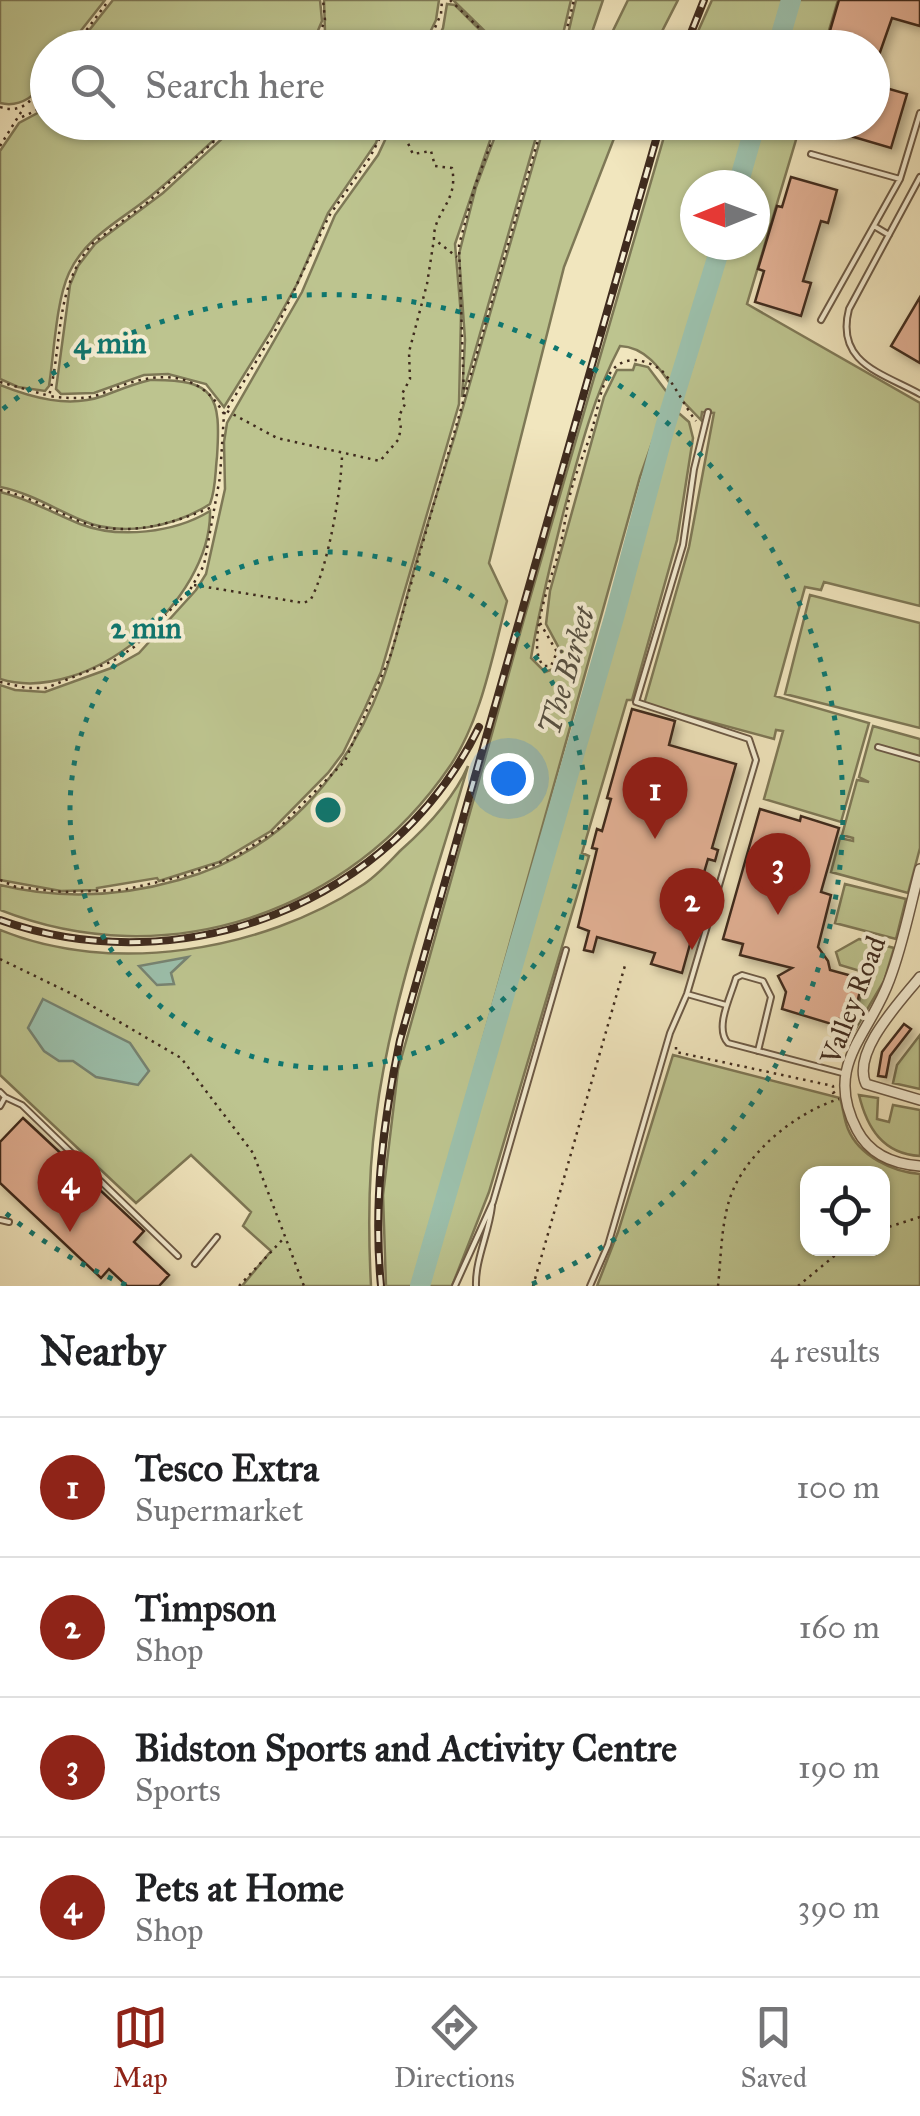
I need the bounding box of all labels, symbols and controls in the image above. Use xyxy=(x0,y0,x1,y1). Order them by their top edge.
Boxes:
search box xyxy=(30,30,890,140)
icon: search xyxy=(65,58,120,113)
text: Search here xyxy=(145,62,325,108)
north arrow xyxy=(680,170,770,260)
text: 4 min xyxy=(74,325,147,361)
water label: The Birket xyxy=(532,601,603,739)
text: 2 min xyxy=(111,610,182,646)
your location xyxy=(483,753,534,804)
pin: 1 xyxy=(622,756,688,839)
centre of rings xyxy=(310,792,346,828)
pin: 3 xyxy=(746,832,810,915)
pin: 2 xyxy=(660,868,724,950)
street label: Valley Road xyxy=(812,931,893,1070)
pin: 4 xyxy=(38,1150,102,1232)
map controls xyxy=(800,1166,890,1256)
button: locate xyxy=(800,1166,890,1256)
text: Nearby xyxy=(40,1325,165,1377)
text: 4 results xyxy=(770,1332,880,1371)
text: Tesco Extra xyxy=(135,1445,319,1491)
text: 1 xyxy=(66,1468,79,1507)
text: 100 m xyxy=(796,1468,880,1507)
text: Supermarket xyxy=(135,1491,303,1530)
text: Timpson xyxy=(135,1585,276,1631)
text: 2 xyxy=(65,1608,80,1647)
text: 160 m xyxy=(799,1608,880,1647)
text: Shop xyxy=(135,1631,203,1670)
text: Bidston Sports and Activity Centre xyxy=(135,1725,677,1771)
text: 3 xyxy=(66,1748,79,1787)
text: 190 m xyxy=(798,1748,880,1787)
text: Sports xyxy=(135,1771,221,1810)
text: Pets at Home xyxy=(135,1865,344,1911)
text: 4 xyxy=(64,1888,81,1927)
text: 390 m xyxy=(798,1888,880,1927)
text: Shop xyxy=(135,1911,203,1950)
tab: Map xyxy=(113,2000,168,2095)
tab: Directions xyxy=(394,2000,515,2095)
tab: Saved xyxy=(741,2000,807,2095)

